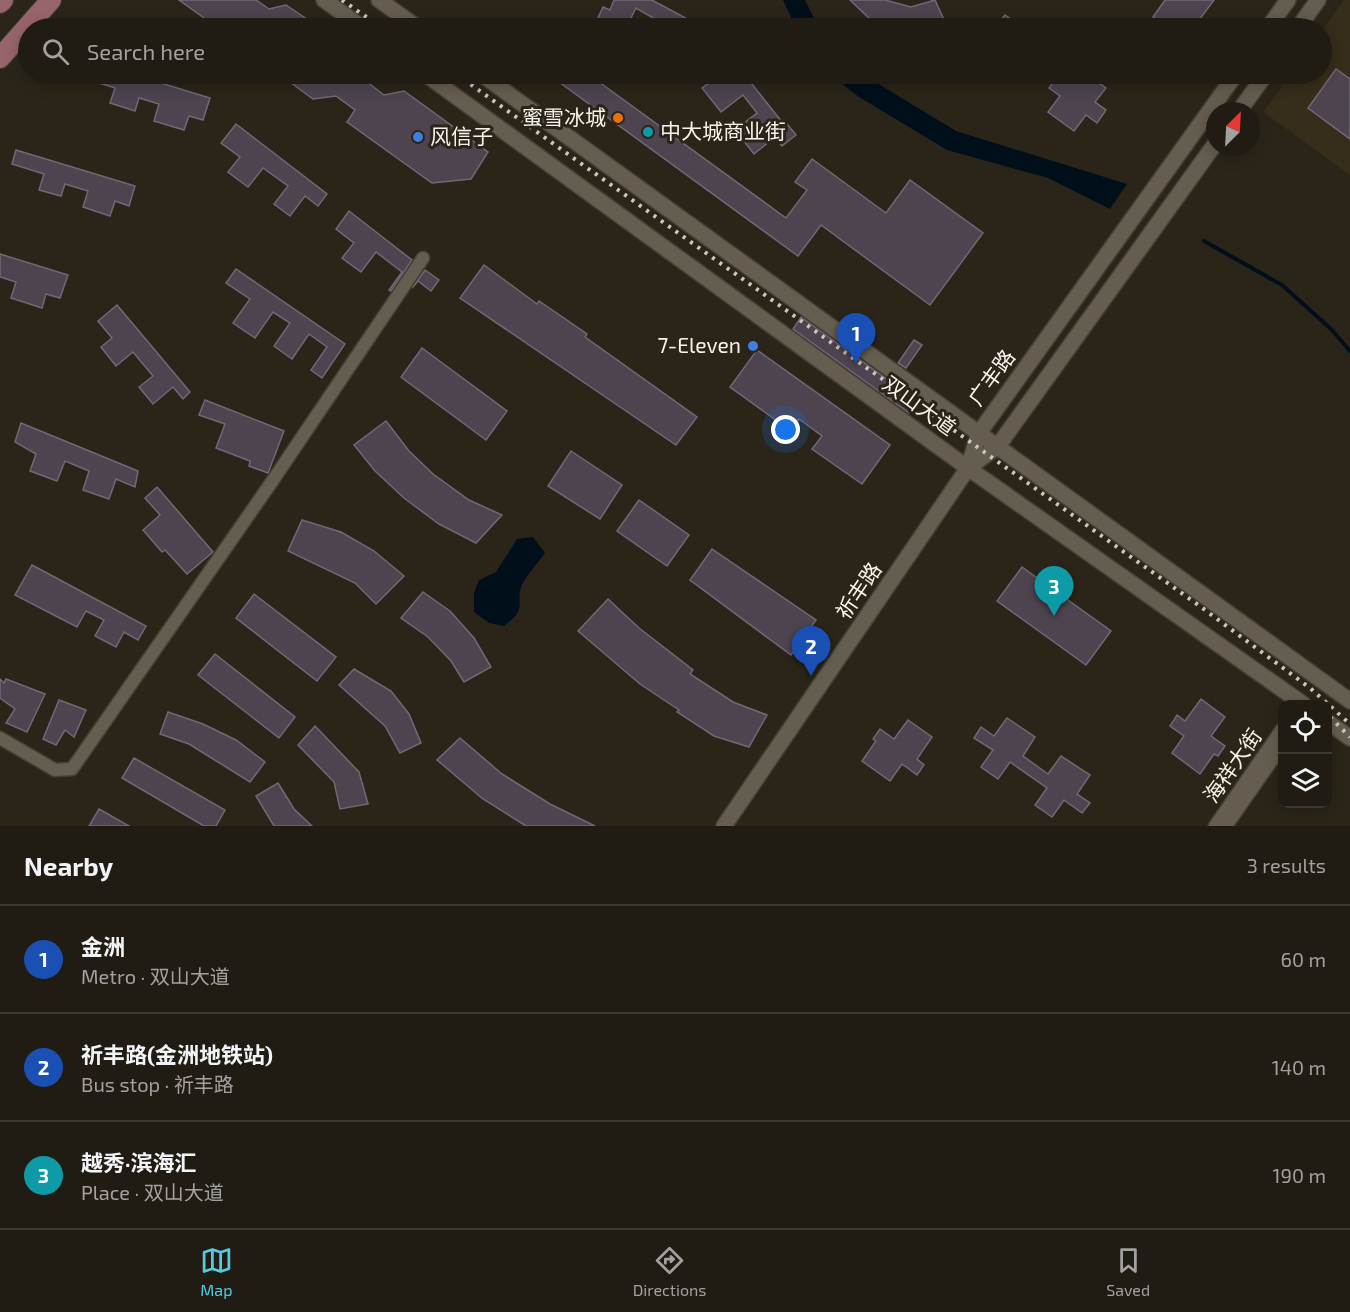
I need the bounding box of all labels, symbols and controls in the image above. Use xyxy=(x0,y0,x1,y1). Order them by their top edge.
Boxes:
search box xyxy=(18,18,1332,84)
icon: search xyxy=(39,35,72,68)
text: Search here xyxy=(87,38,205,64)
north arrow xyxy=(1206,102,1260,156)
place label: 蜜雪冰城 xyxy=(522,104,606,129)
marker: 蜜雪冰城 xyxy=(611,111,625,125)
place label: 中大城商业街 xyxy=(660,118,786,143)
place label: 风信子 xyxy=(430,123,493,148)
marker: 中大城商业街 xyxy=(641,125,655,139)
marker: 风信子 xyxy=(411,130,425,144)
pin: 1 xyxy=(836,314,876,363)
place label: 7-Eleven xyxy=(658,332,741,357)
marker: 7-Eleven xyxy=(746,339,760,353)
street label: 广丰路 xyxy=(962,344,1019,410)
street label: 双山大道 xyxy=(879,370,961,440)
your location xyxy=(771,415,800,444)
street label: 祈丰路 xyxy=(830,557,886,623)
pin: 3 xyxy=(1034,566,1074,616)
pin: 2 xyxy=(792,626,830,676)
map controls xyxy=(1278,700,1332,808)
button: locate xyxy=(1278,700,1332,754)
street label: 海祥大街 xyxy=(1197,724,1266,807)
button: layers xyxy=(1278,754,1332,808)
text: Nearby xyxy=(24,850,113,881)
text: 3 results xyxy=(1247,853,1326,877)
text: 金洲 xyxy=(81,933,125,959)
text: 1 xyxy=(39,947,48,971)
text: 60 m xyxy=(1281,947,1326,971)
text: Metro · 双山大道 xyxy=(81,964,230,988)
text: 祈丰路(金洲地铁站) xyxy=(81,1041,273,1067)
text: 2 xyxy=(38,1055,49,1079)
text: 140 m xyxy=(1272,1055,1326,1079)
text: Bus stop · 祈丰路 xyxy=(81,1072,234,1096)
text: 越秀·滨海汇 xyxy=(81,1149,197,1175)
text: 3 xyxy=(38,1163,49,1187)
text: 190 m xyxy=(1273,1163,1326,1187)
text: Place · 双山大道 xyxy=(81,1180,224,1204)
tab: Map xyxy=(200,1244,233,1299)
tab: Directions xyxy=(633,1244,706,1299)
tab: Saved xyxy=(1106,1244,1150,1299)

